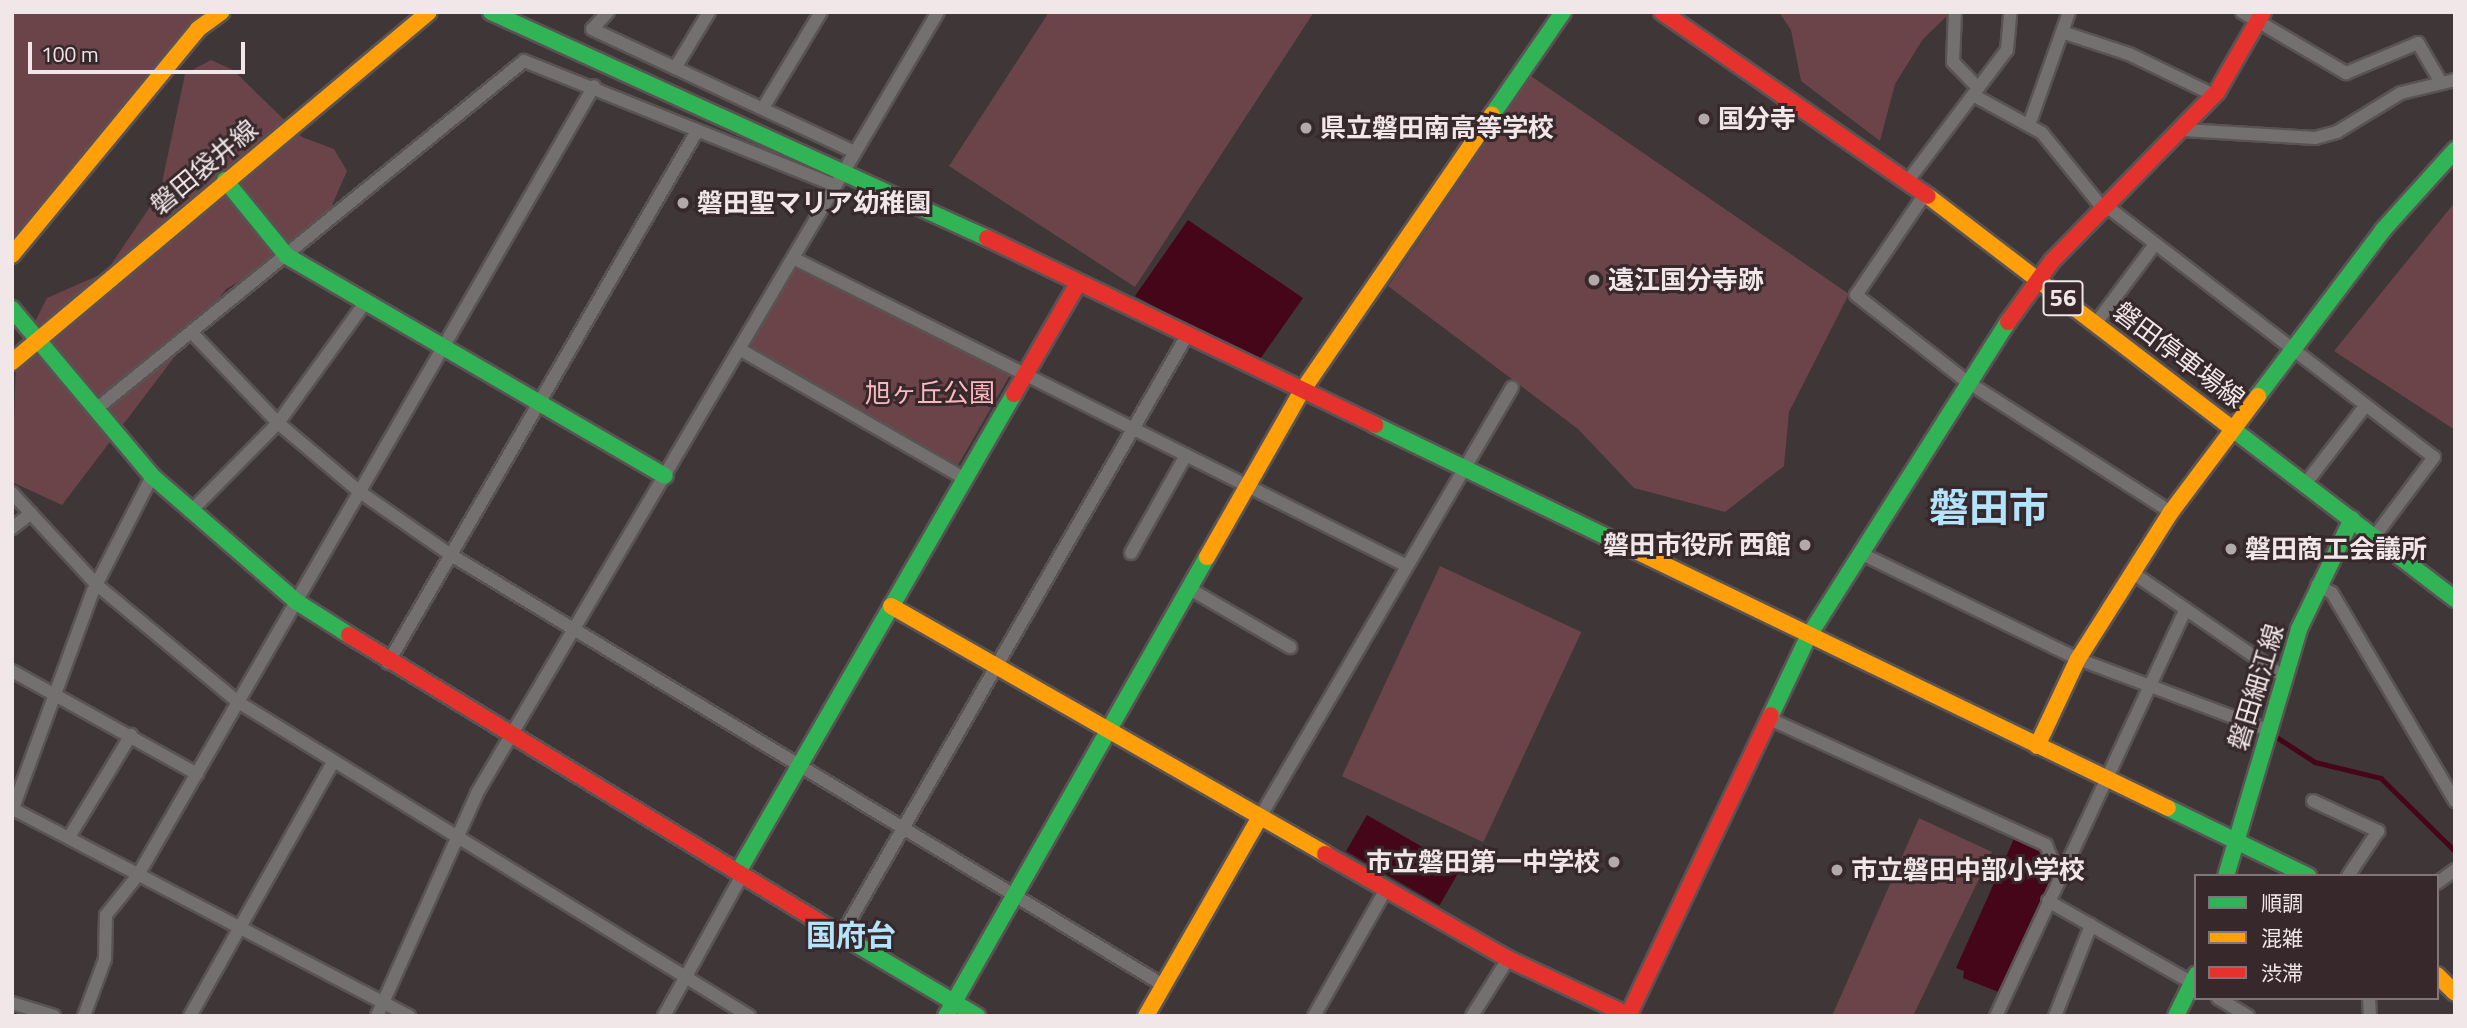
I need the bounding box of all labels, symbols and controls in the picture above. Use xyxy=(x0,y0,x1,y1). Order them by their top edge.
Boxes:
scale bar xyxy=(32,28,248,72)
text: 100 m xyxy=(41,38,98,70)
place label: 国分寺 xyxy=(1718,103,1796,135)
marker: 国分寺 xyxy=(1696,111,1712,127)
place label: 県立磐田南高等学校 xyxy=(1320,112,1554,144)
street label: 磐田袋井線 xyxy=(144,113,264,221)
marker: 県立磐田南高等学校 xyxy=(1298,120,1314,136)
place label: 磐田聖マリア幼稚園 xyxy=(697,187,931,219)
marker: 磐田聖マリア幼稚園 xyxy=(675,195,691,211)
place label: 遠江国分寺跡 xyxy=(1608,264,1764,296)
marker: 遠江国分寺跡 xyxy=(1586,272,1602,288)
road number: 56 xyxy=(2042,278,2084,318)
street label: 磐田停車場線 xyxy=(2107,296,2251,414)
park label: 旭ヶ丘公園 xyxy=(865,377,995,409)
district label: 磐田市 xyxy=(1929,484,2049,532)
place label: 磐田市役所 西館 xyxy=(1603,529,1791,561)
place label: 磐田商工会議所 xyxy=(2245,533,2427,565)
marker: 磐田市役所 西館 xyxy=(1797,537,1813,553)
marker: 磐田商工会議所 xyxy=(2223,541,2239,557)
street label: 磐田細江線 xyxy=(2222,620,2290,754)
place label: 市立磐田第一中学校 xyxy=(1366,846,1600,878)
marker: 市立磐田第一中学校 xyxy=(1606,854,1622,870)
place label: 市立磐田中部小学校 xyxy=(1851,854,2085,886)
marker: 市立磐田中部小学校 xyxy=(1829,862,1845,878)
legend xyxy=(2194,874,2439,1000)
text: 順調 xyxy=(2261,887,2303,919)
district label: 国府台 xyxy=(806,917,896,953)
text: 混雑 xyxy=(2261,922,2303,954)
text: 渋滞 xyxy=(2261,957,2303,989)

